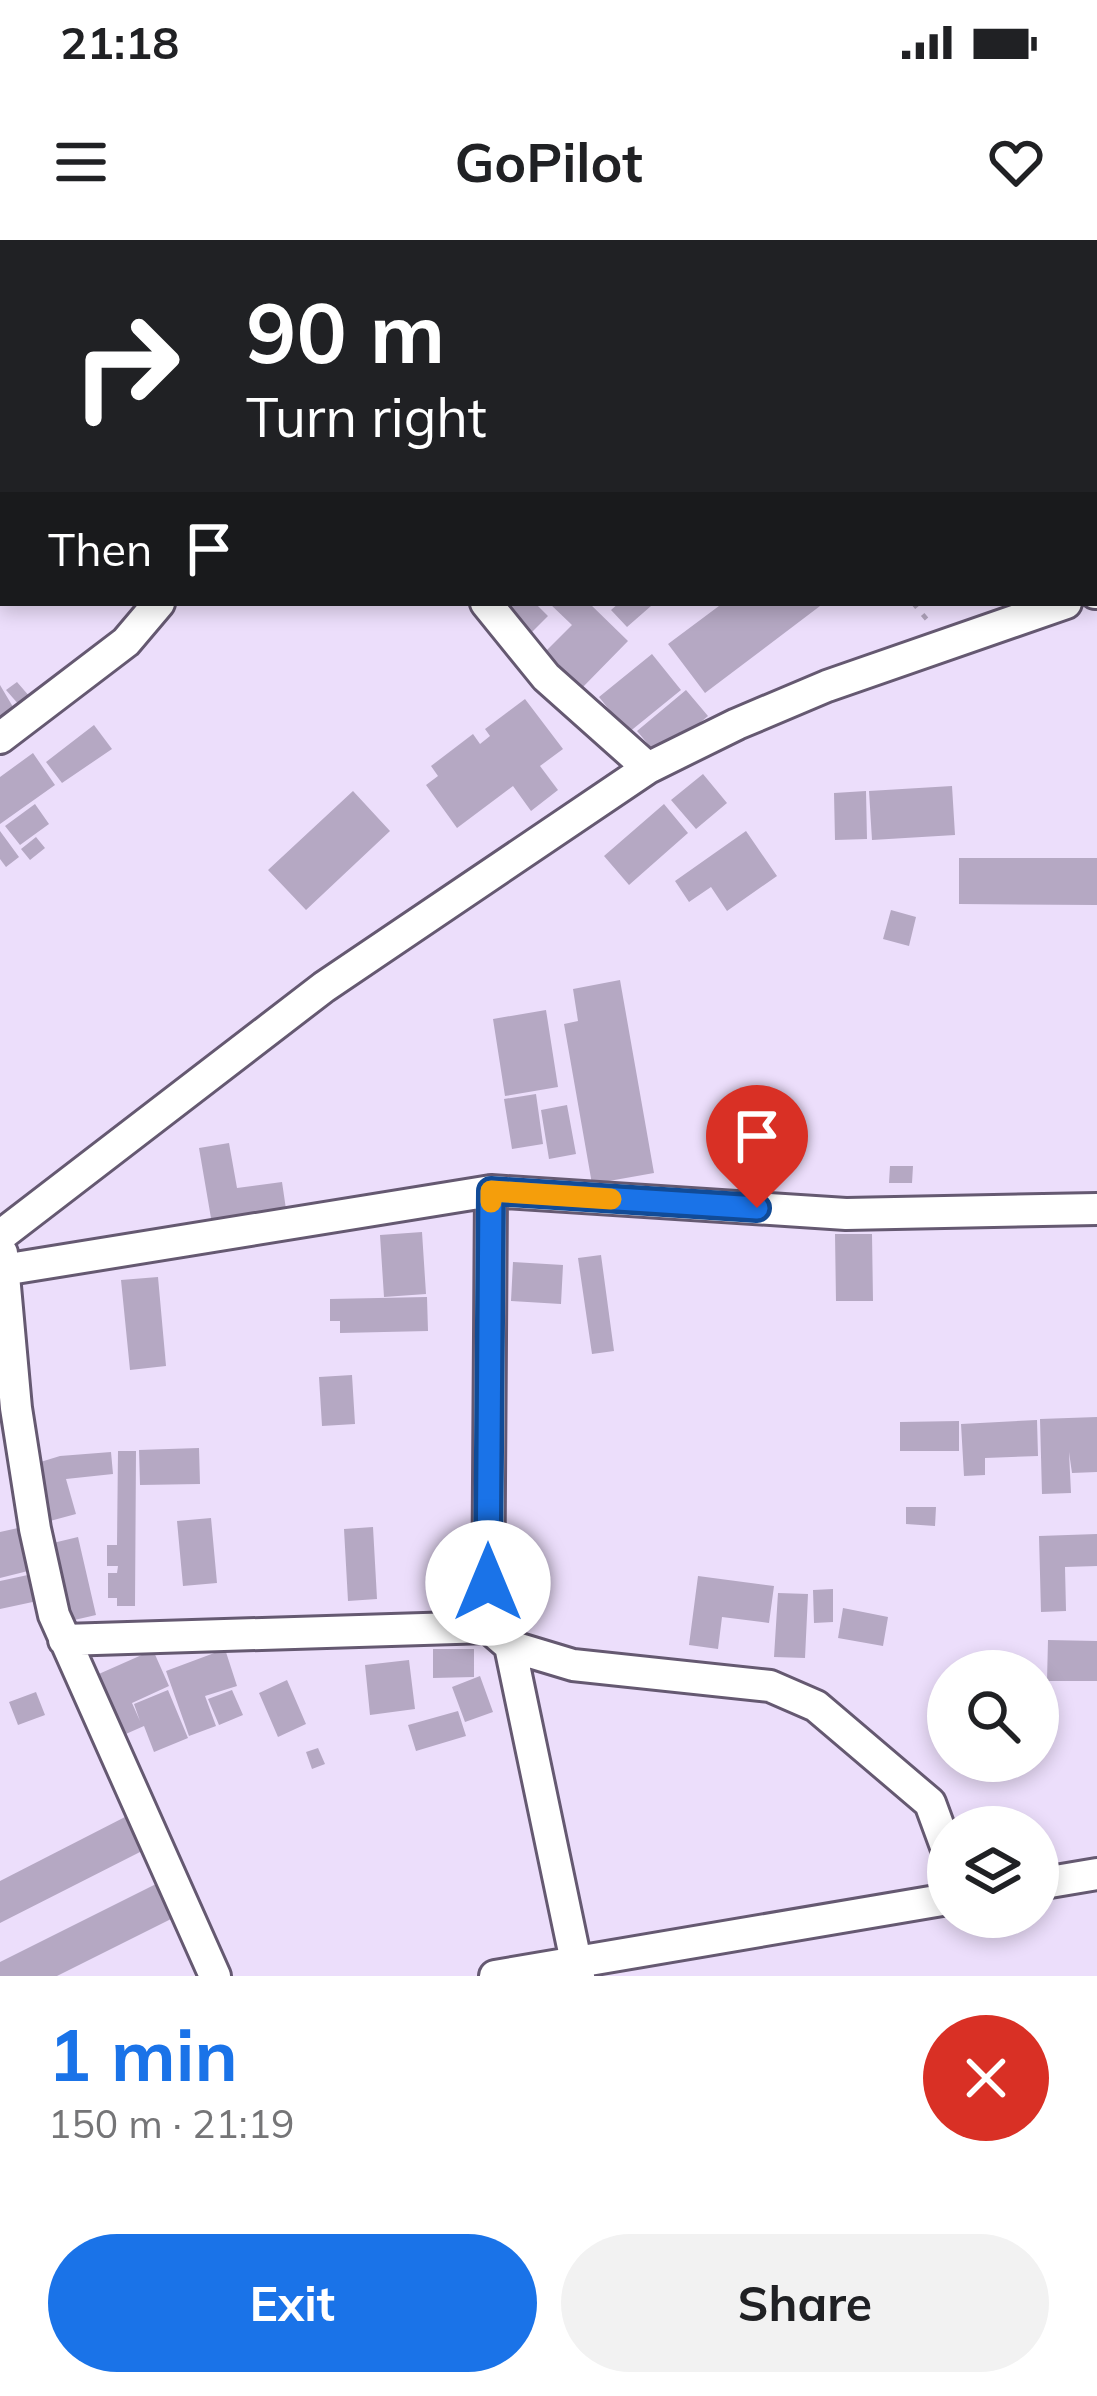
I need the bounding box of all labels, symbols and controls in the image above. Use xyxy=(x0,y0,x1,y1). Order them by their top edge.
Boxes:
text: 21:18 xyxy=(60,14,179,70)
text: GoPilot xyxy=(454,128,643,196)
icon: menu xyxy=(48,129,114,195)
icon: heart xyxy=(983,129,1049,195)
text: 90 m xyxy=(246,279,445,384)
icon: right xyxy=(48,288,204,444)
text: Turn right xyxy=(246,383,487,451)
icon: arrive xyxy=(176,516,242,582)
text: Then xyxy=(48,521,152,577)
pin xyxy=(706,1085,808,1208)
icon: arrive xyxy=(724,1103,790,1169)
position arrow xyxy=(425,1520,551,1646)
map controls xyxy=(927,1650,1059,1938)
button: search xyxy=(927,1650,1059,1782)
button: layers xyxy=(927,1806,1059,1938)
text: 1 min xyxy=(48,2009,238,2099)
button: close xyxy=(923,2015,1049,2141)
text: 150 m · 21:19 xyxy=(48,2099,294,2148)
button: Exit xyxy=(48,2234,537,2372)
button: Share xyxy=(561,2234,1049,2372)

